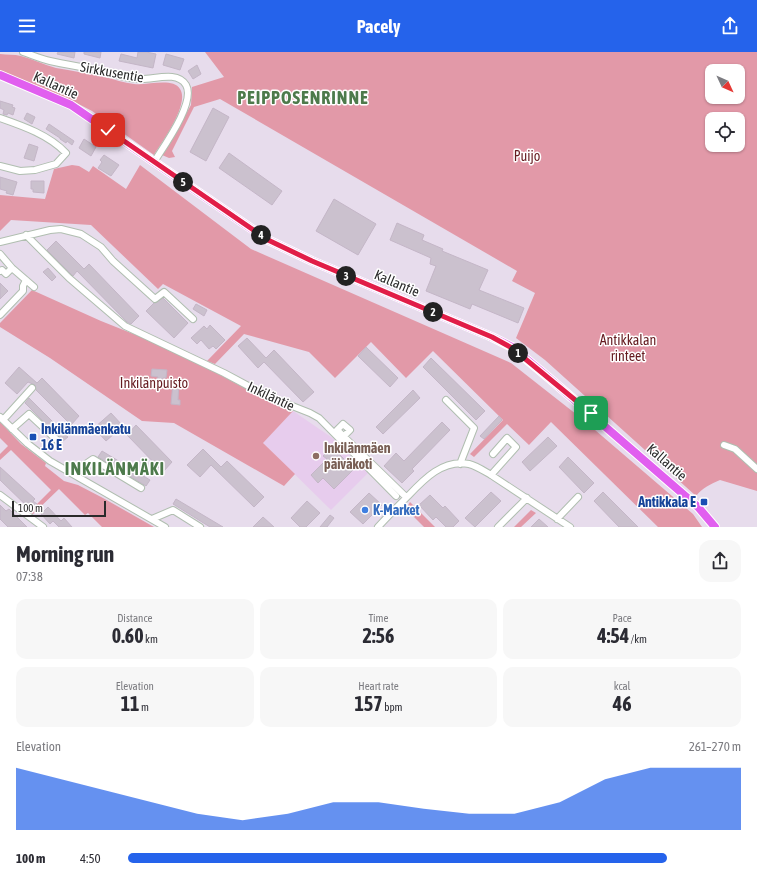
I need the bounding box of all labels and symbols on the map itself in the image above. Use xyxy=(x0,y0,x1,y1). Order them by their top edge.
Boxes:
street label: Sirkkusentie xyxy=(79,59,145,85)
north arrow xyxy=(705,64,745,104)
street label: Kallantie xyxy=(31,68,81,102)
district label: PEIPPOSENRINNE xyxy=(237,87,369,108)
pin xyxy=(91,113,125,147)
park label: Puijo xyxy=(514,148,540,164)
pin: 5 xyxy=(173,172,193,192)
pin: 4 xyxy=(251,225,271,245)
pin: 3 xyxy=(336,266,356,286)
street label: Kallantie xyxy=(372,266,422,300)
pin: 2 xyxy=(423,302,443,322)
park label: Antikkalan rinteet xyxy=(600,332,656,364)
pin: 1 xyxy=(508,343,528,363)
park label: Inkilänpuisto xyxy=(120,375,188,391)
street label: Inkiläntie xyxy=(245,378,297,414)
pin xyxy=(574,396,608,430)
place label: Inkilänmäenkatu 16 E xyxy=(41,421,131,453)
marker: Inkilänmäenkatu 16 E xyxy=(28,432,38,442)
place label: Inkilänmäen päiväkoti xyxy=(324,440,391,472)
street label: Kallantie xyxy=(644,440,690,484)
marker: Inkilänmäen päiväkoti xyxy=(311,451,321,461)
district label: INKILÄNMÄKI xyxy=(65,458,165,479)
place label: Antikkala E xyxy=(637,494,696,510)
marker: Antikkala E xyxy=(699,497,709,507)
scale bar xyxy=(12,499,106,518)
place label: K-Market xyxy=(373,502,420,518)
marker: K-Market xyxy=(360,505,370,515)

